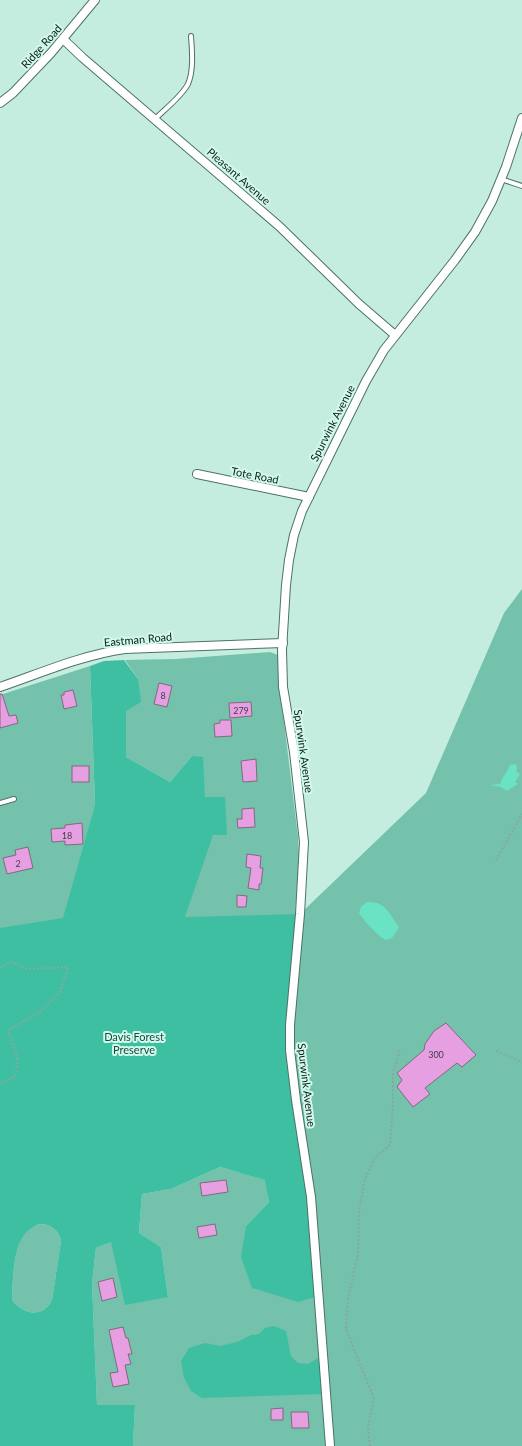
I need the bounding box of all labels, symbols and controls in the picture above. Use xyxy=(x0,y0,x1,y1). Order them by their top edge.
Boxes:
street label: Ridge Road xyxy=(18,21,64,71)
street label: Pleasant Avenue xyxy=(205,145,273,207)
street label: Spurwink Avenue xyxy=(307,382,357,463)
street label: Tote Road xyxy=(230,464,280,486)
street label: Eastman Road xyxy=(103,630,173,648)
house number: 8 xyxy=(160,690,166,701)
house number: 279 xyxy=(233,705,249,716)
street label: Spurwink Avenue xyxy=(292,708,316,794)
house number: 18 xyxy=(62,830,72,841)
house number: 2 xyxy=(15,858,21,869)
park label: Davis Forest Preserve xyxy=(104,1030,164,1056)
street label: Spurwink Avenue xyxy=(295,1043,319,1128)
house number: 300 xyxy=(428,1049,444,1060)

